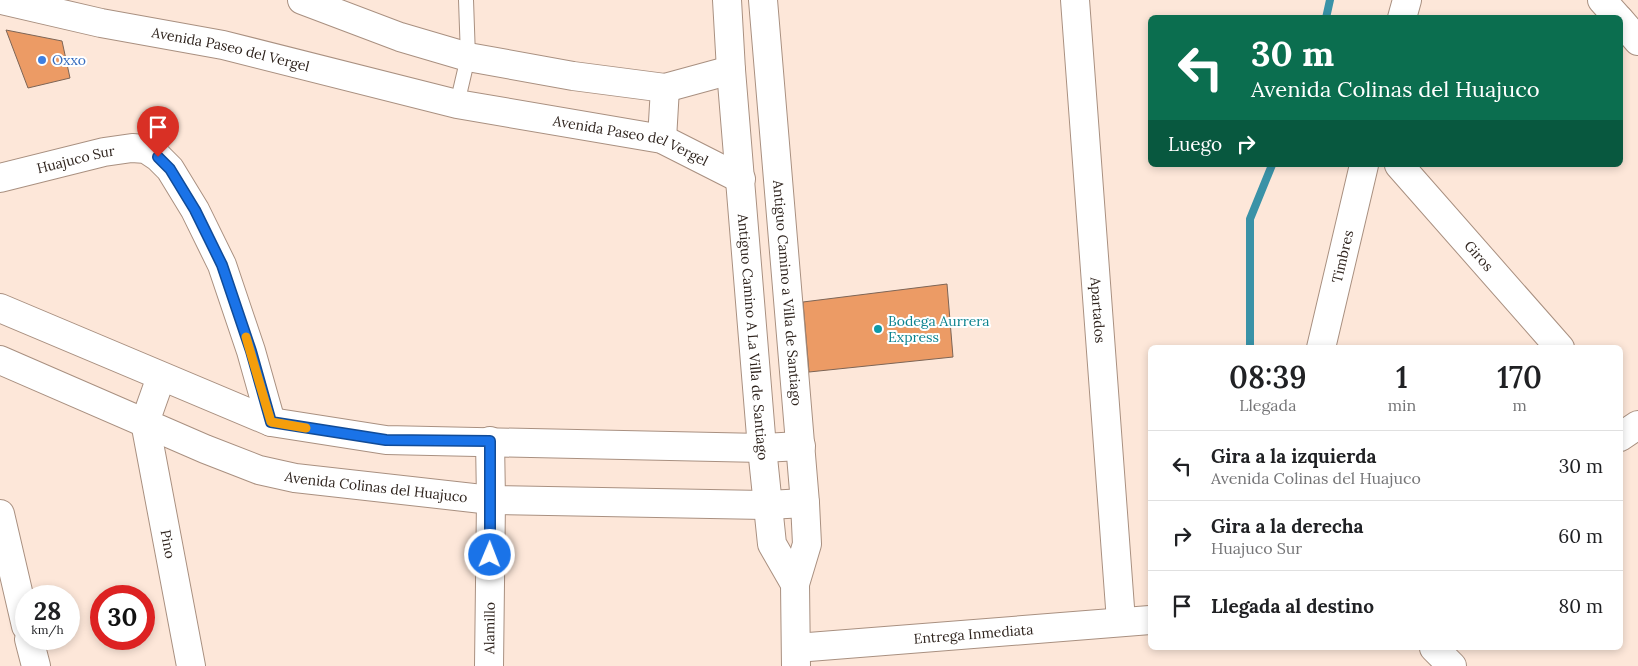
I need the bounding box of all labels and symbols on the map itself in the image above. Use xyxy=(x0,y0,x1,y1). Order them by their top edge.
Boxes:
street label: Avenida Paseo del Vergel xyxy=(149,23,312,76)
place label: Oxxo xyxy=(52,51,86,69)
marker: Oxxo xyxy=(36,54,48,66)
pin xyxy=(137,106,179,157)
street label: Avenida Paseo del Vergel xyxy=(551,111,711,170)
street label: Huajuco Sur xyxy=(35,142,116,177)
street label: Antiguo Camino a Villa de Santiago xyxy=(769,178,806,407)
street label: Antiguo Camino A La Villa de Santiago xyxy=(734,212,772,461)
street label: Timbres xyxy=(1328,228,1357,285)
street label: Giros xyxy=(1461,237,1497,275)
street label: Apartados xyxy=(1086,275,1109,344)
place label: Bodega Aurrera Express xyxy=(888,312,989,346)
marker: Bodega Aurrera Express xyxy=(872,323,884,335)
street label: Avenida Colinas del Huajuco xyxy=(282,467,469,506)
street label: Pino xyxy=(156,528,180,560)
position arrow xyxy=(463,528,515,580)
speed limit sign: 30 xyxy=(90,585,155,650)
street label: Alamillo xyxy=(480,602,499,655)
street label: Entrega Inmediata xyxy=(913,620,1034,648)

